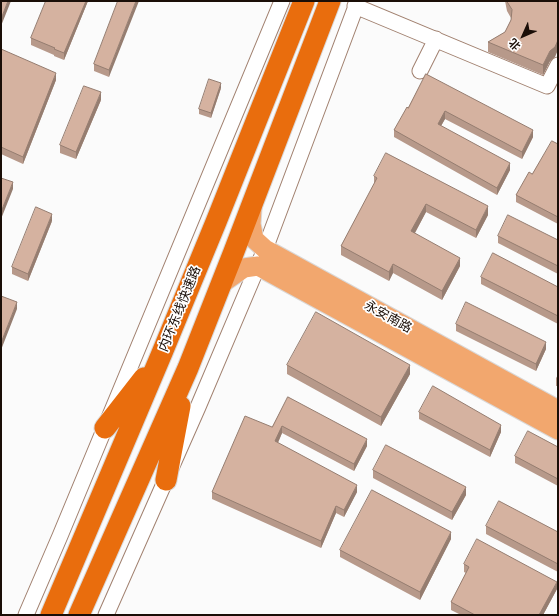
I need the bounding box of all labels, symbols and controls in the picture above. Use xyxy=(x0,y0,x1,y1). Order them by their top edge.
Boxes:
north arrow xyxy=(503,16,543,56)
text: 北 xyxy=(506,36,523,53)
street label: 内环东线快速路 xyxy=(156,264,204,354)
street label: 永安南路 xyxy=(361,298,415,336)

